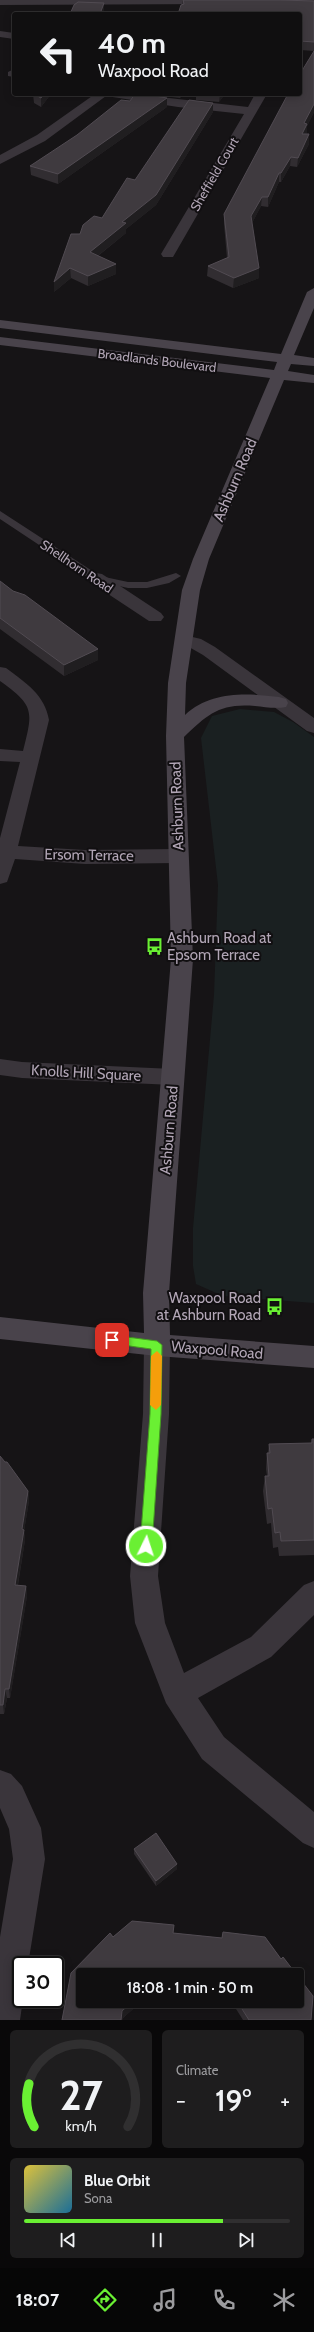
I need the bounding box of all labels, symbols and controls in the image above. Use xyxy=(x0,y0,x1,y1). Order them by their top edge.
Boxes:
text: 40 m xyxy=(98,26,166,60)
icon: left xyxy=(32,28,84,80)
text: Waxpool Road xyxy=(98,60,209,82)
street label: Sheffield Court xyxy=(186,134,242,214)
street label: Broadlands Boulevard xyxy=(97,345,217,375)
street label: Ashburn Road xyxy=(209,436,261,524)
street label: Shellhorn Road xyxy=(38,536,116,596)
street label: Ashburn Road xyxy=(166,761,188,851)
street label: Ersom Terrace xyxy=(44,845,134,865)
place label: Ashburn Road at Epsom Terrace xyxy=(167,929,271,964)
bus stop icon: Ashburn Road at Epsom Terrace xyxy=(144,937,164,957)
street label: Knolls Hill Square xyxy=(30,1061,142,1085)
street label: Ashburn Road xyxy=(156,1085,182,1175)
place label: Waxpool Road at Ashburn Road xyxy=(157,1289,261,1324)
bus stop icon: Waxpool Road at Ashburn Road xyxy=(264,1297,284,1317)
pin xyxy=(95,1323,129,1357)
icon: arrive xyxy=(101,1329,123,1351)
street label: Waxpool Road xyxy=(170,1337,264,1363)
position arrow xyxy=(125,1525,167,1567)
speed limit sign: 30 xyxy=(12,1956,64,2008)
text: 18:08 · 1 min · 50 m xyxy=(127,1979,253,1997)
text: Climate xyxy=(176,2062,218,2078)
text: 27 xyxy=(59,2070,103,2120)
text: 19° xyxy=(215,2082,251,2119)
text: − xyxy=(176,2087,186,2114)
text: + xyxy=(280,2087,290,2114)
text: km/h xyxy=(65,2117,97,2135)
text: Blue Orbit xyxy=(84,2172,150,2190)
text: Sona xyxy=(84,2190,112,2206)
icon: previous xyxy=(57,2229,79,2251)
icon: pause xyxy=(146,2229,168,2251)
icon: next xyxy=(235,2229,257,2251)
icon: directions xyxy=(91,2286,119,2314)
icon: music xyxy=(151,2286,179,2314)
icon: phone xyxy=(210,2286,238,2314)
icon: climate xyxy=(270,2286,298,2314)
text: 18:07 xyxy=(16,2289,59,2311)

